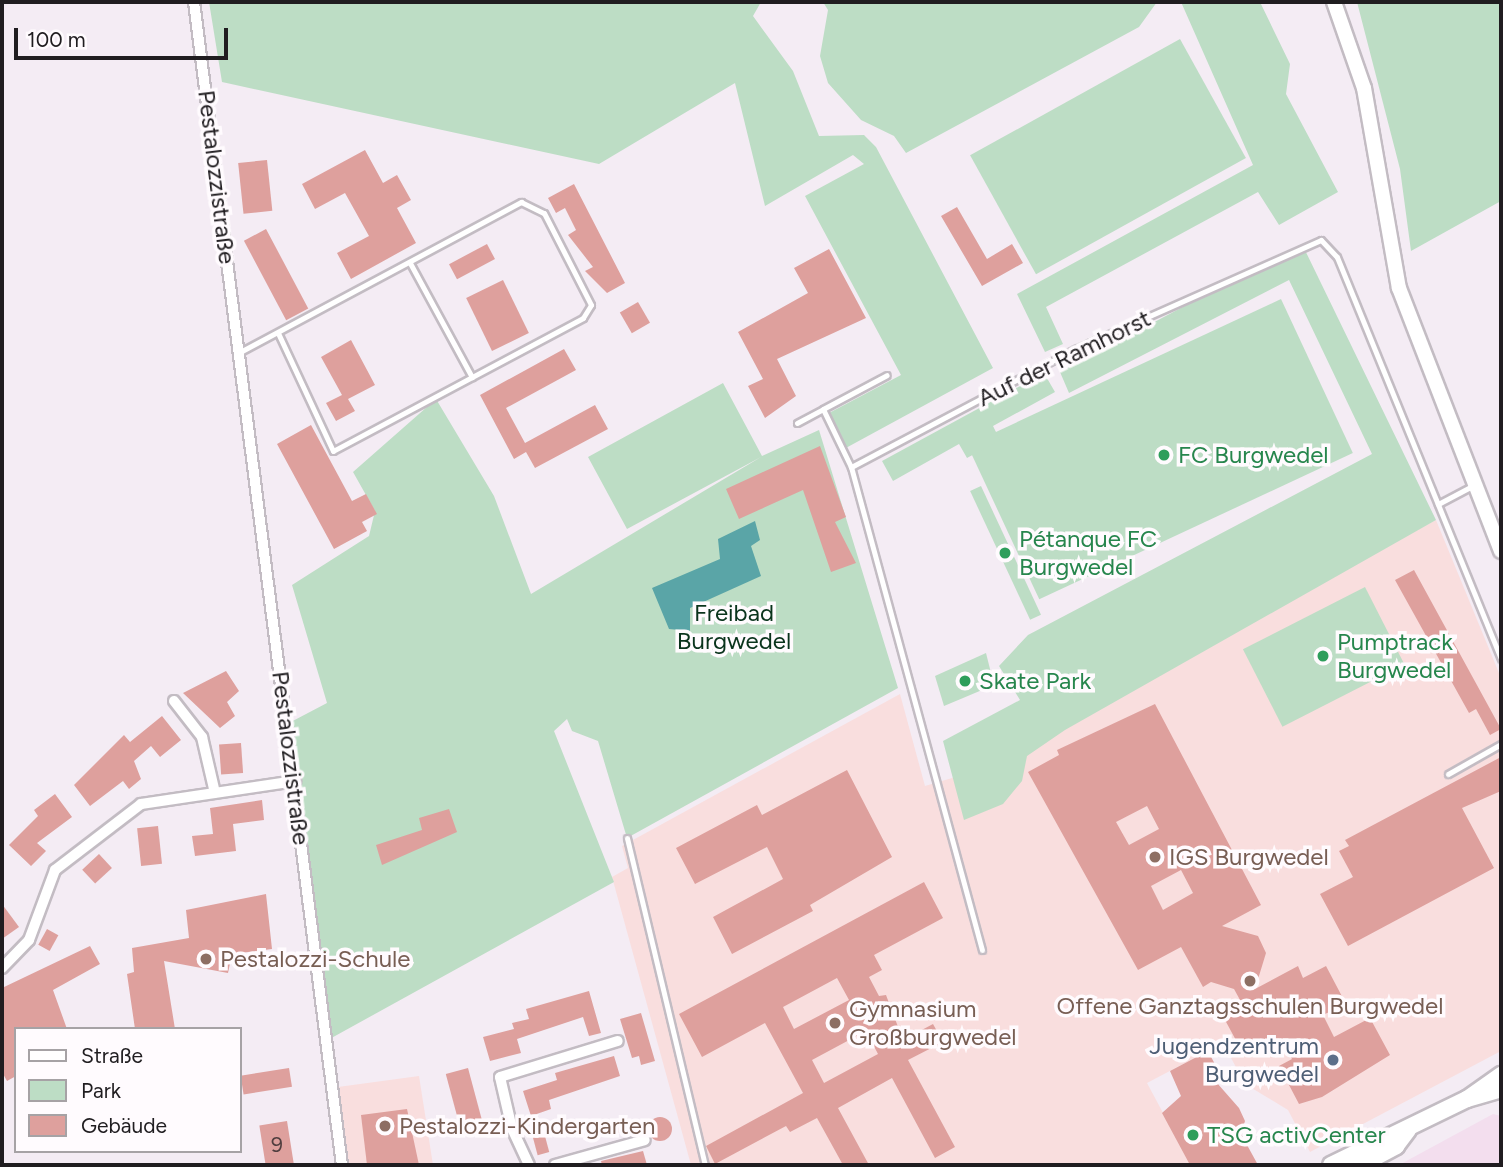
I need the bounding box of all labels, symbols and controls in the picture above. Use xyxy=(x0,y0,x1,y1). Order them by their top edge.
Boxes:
scale bar xyxy=(18,14,231,58)
text: 100 m xyxy=(27,27,86,52)
street label: Pestalozzistraße xyxy=(192,89,242,265)
street label: Auf der Ramhorst xyxy=(973,304,1155,412)
place label: FC Burgwedel xyxy=(1178,441,1329,469)
marker: FC Burgwedel xyxy=(1156,447,1172,463)
place label: Pétanque FC Burgwedel xyxy=(1019,525,1157,581)
marker: Pétanque FC Burgwedel xyxy=(997,545,1013,561)
park label: Freibad Burgwedel xyxy=(677,599,791,655)
place label: Pumptrack Burgwedel xyxy=(1337,628,1453,684)
marker: Pumptrack Burgwedel xyxy=(1315,648,1331,664)
place label: Skate Park xyxy=(979,667,1091,695)
street label: Pestalozzistraße xyxy=(266,670,316,846)
marker: Skate Park xyxy=(957,673,973,689)
place label: IGS Burgwedel xyxy=(1169,843,1329,871)
marker: IGS Burgwedel xyxy=(1147,849,1163,865)
place label: Pestalozzi-Schule xyxy=(220,945,410,973)
marker: Pestalozzi-Schule xyxy=(198,951,214,967)
marker: Offene Ganztagsschulen Burgwedel xyxy=(1242,973,1258,989)
place label: Offene Ganztagsschulen Burgwedel xyxy=(1057,992,1443,1020)
place label: Gymnasium Großburgwedel xyxy=(849,995,1017,1051)
marker: Gymnasium Großburgwedel xyxy=(827,1015,843,1031)
legend xyxy=(14,1027,242,1153)
place label: Jugendzentrum Burgwedel xyxy=(1149,1032,1319,1088)
text: Straße xyxy=(81,1043,143,1068)
marker: Jugendzentrum Burgwedel xyxy=(1325,1052,1341,1068)
text: Park xyxy=(81,1078,121,1103)
place label: Pestalozzi-Kindergarten xyxy=(399,1112,655,1140)
text: Gebäude xyxy=(81,1113,167,1138)
marker: Pestalozzi-Kindergarten xyxy=(377,1118,393,1134)
place label: TSG activCenter xyxy=(1207,1121,1386,1149)
marker: TSG activCenter xyxy=(1185,1127,1201,1143)
house number: 9 xyxy=(271,1132,283,1158)

